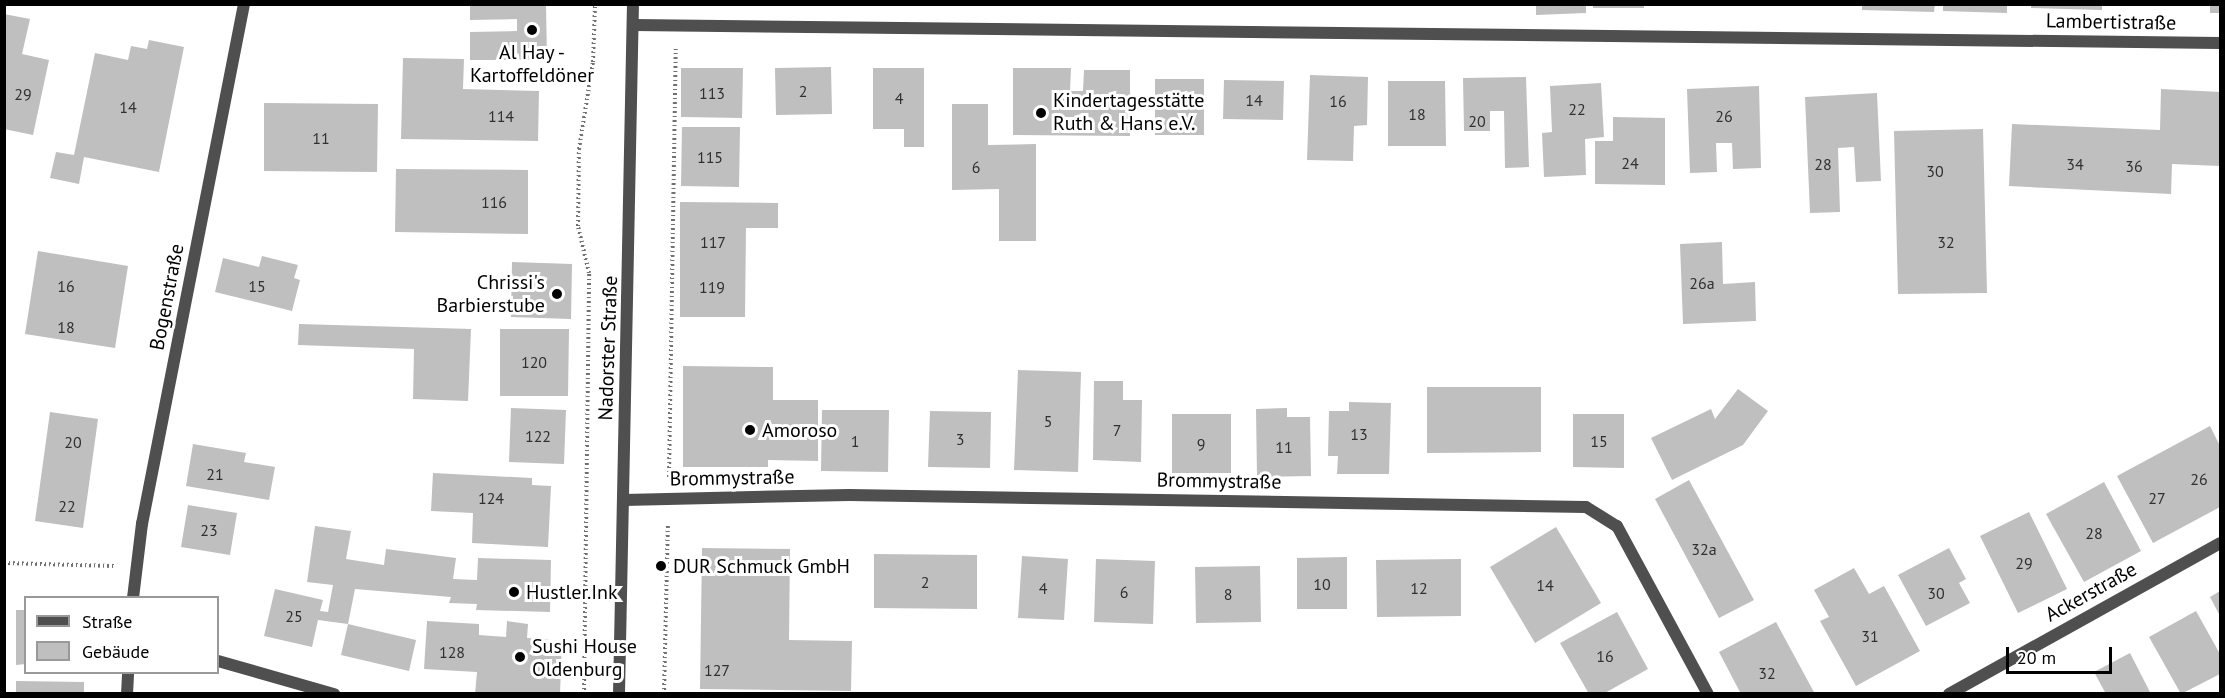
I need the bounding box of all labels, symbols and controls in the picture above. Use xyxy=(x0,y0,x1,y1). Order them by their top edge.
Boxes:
street label: Lambertistraße xyxy=(2046,9,2176,35)
marker: Al Hay - Kartoffeldöner xyxy=(525,23,539,37)
place label: Al Hay - Kartoffeldöner xyxy=(470,40,594,87)
house number: 2 xyxy=(799,81,807,101)
house number: 113 xyxy=(699,83,725,103)
house number: 29 xyxy=(14,84,32,104)
house number: 4 xyxy=(895,88,903,108)
place label: Kindertagesstätte Ruth & Hans e.V. xyxy=(1053,89,1204,136)
house number: 14 xyxy=(1245,90,1263,110)
house number: 16 xyxy=(1329,91,1347,111)
house number: 14 xyxy=(119,97,137,117)
house number: 22 xyxy=(1568,99,1586,119)
house number: 18 xyxy=(1408,104,1426,124)
house number: 114 xyxy=(488,106,514,126)
marker: Kindertagesstätte Ruth & Hans e.V. xyxy=(1034,106,1048,120)
house number: 26 xyxy=(1715,106,1733,126)
house number: 20 xyxy=(1468,111,1486,131)
house number: 11 xyxy=(312,128,330,148)
house number: 115 xyxy=(697,147,723,167)
house number: 24 xyxy=(1621,153,1639,173)
house number: 28 xyxy=(1814,154,1832,174)
house number: 34 xyxy=(2066,154,2084,174)
house number: 36 xyxy=(2125,156,2143,176)
house number: 6 xyxy=(972,157,980,177)
house number: 30 xyxy=(1926,161,1944,181)
house number: 116 xyxy=(481,192,507,212)
house number: 117 xyxy=(700,232,726,252)
house number: 32 xyxy=(1937,232,1955,252)
street label: Bogenstraße xyxy=(145,242,189,352)
place label: Chrissi's Barbierstube xyxy=(437,270,545,317)
house number: 26a xyxy=(1689,273,1715,293)
street label: Nadorster Straße xyxy=(593,275,623,421)
house number: 16 xyxy=(57,276,75,296)
house number: 15 xyxy=(248,276,266,296)
house number: 119 xyxy=(699,277,725,297)
marker: Chrissi's Barbierstube xyxy=(550,287,564,301)
house number: 18 xyxy=(57,317,75,337)
house number: 120 xyxy=(521,352,547,372)
house number: 5 xyxy=(1044,411,1052,431)
place label: Amoroso xyxy=(762,418,837,442)
house number: 7 xyxy=(1113,420,1121,440)
marker: Amoroso xyxy=(743,423,757,437)
house number: 13 xyxy=(1350,424,1368,444)
house number: 122 xyxy=(525,426,551,446)
house number: 3 xyxy=(956,429,964,449)
house number: 1 xyxy=(851,431,859,451)
house number: 15 xyxy=(1590,431,1608,451)
house number: 20 xyxy=(64,432,82,452)
house number: 9 xyxy=(1197,434,1205,454)
house number: 11 xyxy=(1275,437,1293,457)
house number: 21 xyxy=(206,464,224,484)
street label: Brommystraße xyxy=(669,465,795,491)
street label: Brommystraße xyxy=(1156,468,1282,494)
house number: 26 xyxy=(2190,469,2208,489)
house number: 124 xyxy=(478,488,504,508)
house number: 27 xyxy=(2148,488,2166,508)
house number: 22 xyxy=(58,496,76,516)
house number: 23 xyxy=(200,520,218,540)
house number: 28 xyxy=(2085,523,2103,543)
house number: 32a xyxy=(1691,539,1717,559)
house number: 29 xyxy=(2015,553,2033,573)
place label: DUR Schmuck GmbH xyxy=(673,554,851,578)
street label: Ackerstraße xyxy=(2041,557,2141,627)
marker: DUR Schmuck GmbH xyxy=(654,559,668,573)
house number: 2 xyxy=(921,572,929,592)
house number: 10 xyxy=(1313,574,1331,594)
house number: 14 xyxy=(1536,575,1554,595)
house number: 4 xyxy=(1039,578,1047,598)
house number: 12 xyxy=(1410,578,1428,598)
place label: Hustler.Ink xyxy=(526,580,618,604)
house number: 6 xyxy=(1120,582,1128,602)
house number: 30 xyxy=(1927,583,1945,603)
house number: 8 xyxy=(1224,584,1232,604)
marker: Hustler.Ink xyxy=(507,585,521,599)
legend xyxy=(24,596,219,674)
house number: 25 xyxy=(285,606,303,626)
text: Straße xyxy=(82,610,133,633)
house number: 31 xyxy=(1861,626,1879,646)
place label: Sushi House Oldenburg xyxy=(532,634,637,681)
scale bar xyxy=(2009,635,2116,673)
text: Gebäude xyxy=(82,640,149,663)
house number: 128 xyxy=(439,642,465,662)
house number: 16 xyxy=(1596,646,1614,666)
text: 20 m xyxy=(2017,646,2056,669)
marker: Sushi House Oldenburg xyxy=(513,650,527,664)
house number: 127 xyxy=(704,660,730,680)
house number: 32 xyxy=(1758,663,1776,683)

